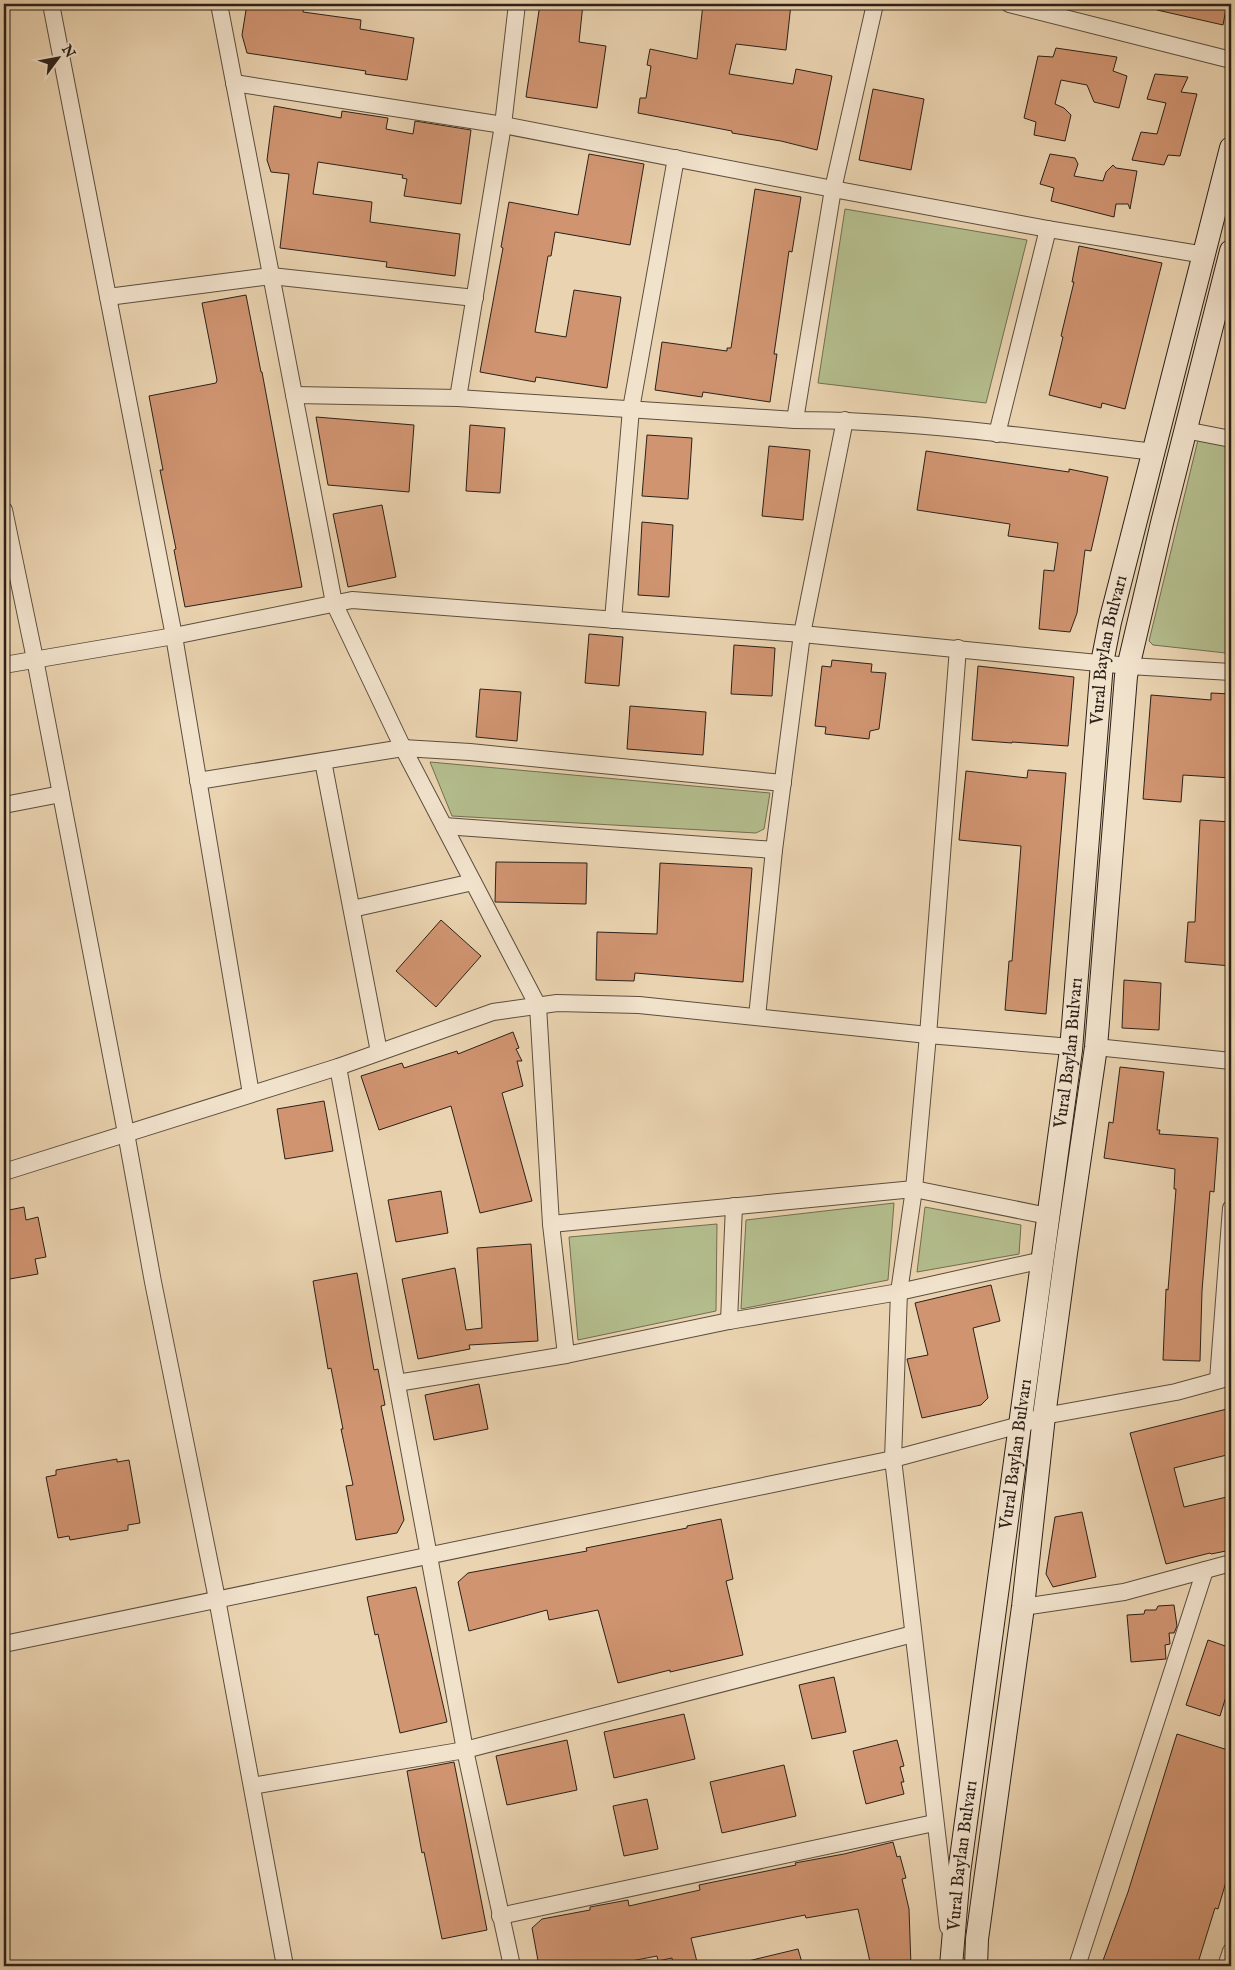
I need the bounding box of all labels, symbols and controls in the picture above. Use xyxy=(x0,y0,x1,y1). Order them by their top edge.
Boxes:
north arrow xyxy=(32,32,82,82)
text: N xyxy=(57,41,79,62)
street label: Vural Baylan Bulvarı xyxy=(1086,573,1133,727)
street label: Vural Baylan Bulvarı xyxy=(1049,976,1088,1131)
street label: Vural Baylan Bulvarı xyxy=(994,1377,1038,1532)
street label: Vural Baylan Bulvarı xyxy=(942,1779,983,1933)

